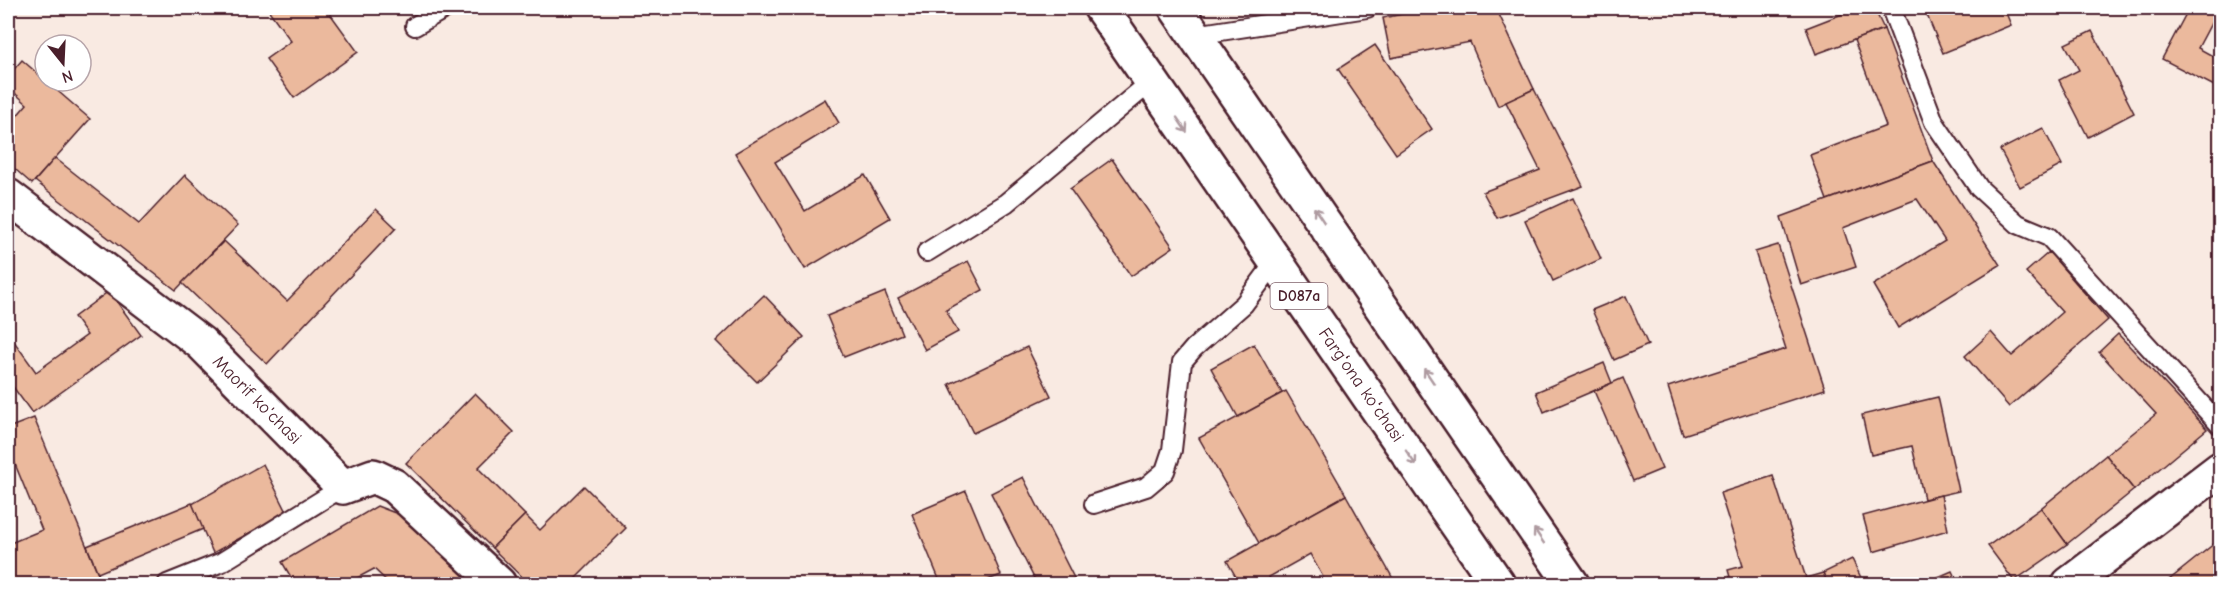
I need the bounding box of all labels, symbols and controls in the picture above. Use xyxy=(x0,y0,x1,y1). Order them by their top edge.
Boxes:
north arrow xyxy=(33,33,93,93)
text: N xyxy=(60,66,75,86)
one-way arrow xyxy=(1176,116,1188,132)
one-way arrow xyxy=(1312,206,1325,223)
road number: D087a xyxy=(1270,283,1328,309)
street label: Fargʻona koʻchasi xyxy=(1314,324,1408,446)
street label: Maorif ko'chasi xyxy=(208,351,306,449)
one-way arrow xyxy=(1423,368,1435,384)
one-way arrow xyxy=(1405,450,1417,466)
one-way arrow xyxy=(1533,529,1545,545)

